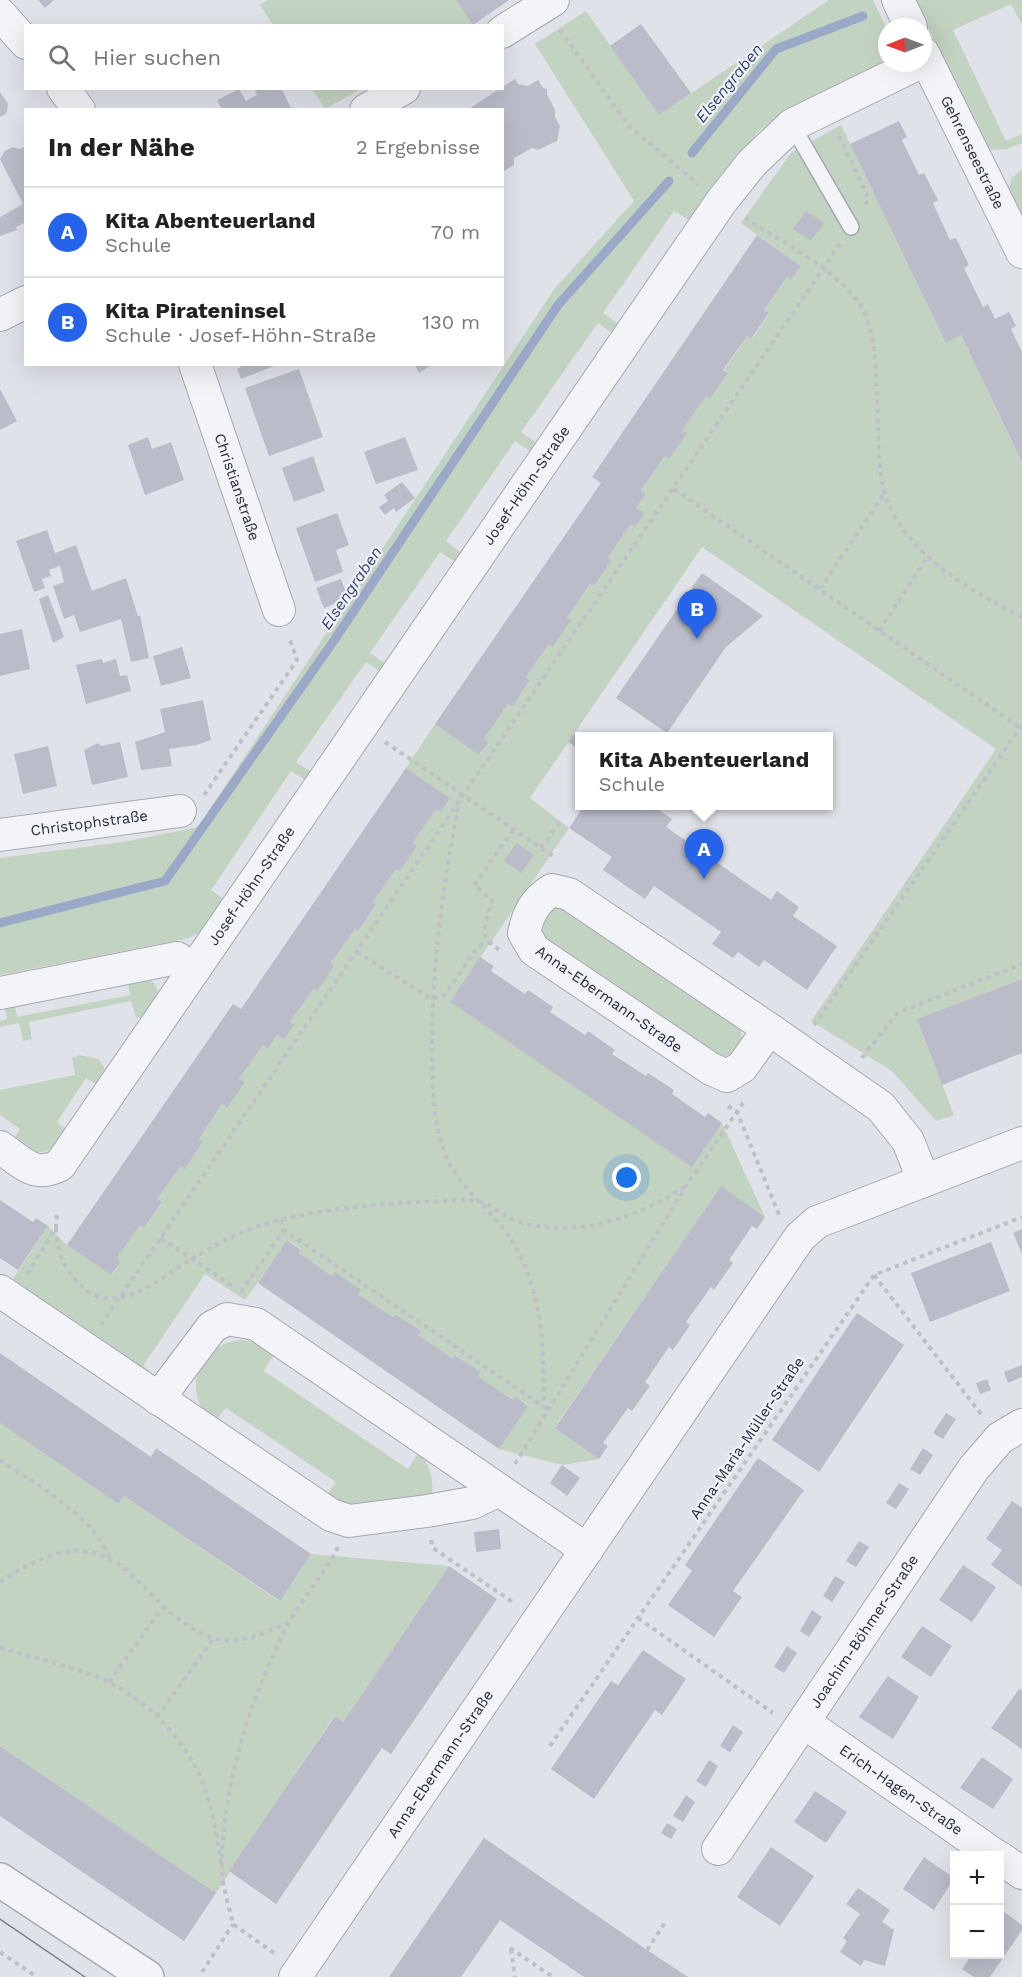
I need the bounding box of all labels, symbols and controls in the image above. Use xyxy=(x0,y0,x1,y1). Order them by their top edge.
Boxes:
north arrow xyxy=(878,18,932,72)
search box xyxy=(24,24,504,90)
water label: Elsengraben xyxy=(691,40,767,126)
icon: search xyxy=(45,41,78,74)
text: Hier suchen xyxy=(93,45,221,70)
street label: Gehrenseestraße xyxy=(937,93,1008,212)
text: In der Nähe xyxy=(48,132,195,162)
text: 2 Ergebnisse xyxy=(356,135,480,159)
text: Kita Abenteuerland xyxy=(105,208,316,233)
text: A xyxy=(61,220,74,244)
text: 70 m xyxy=(431,220,480,244)
text: Schule xyxy=(105,233,171,257)
text: Kita Pirateninsel xyxy=(105,298,286,323)
text: B xyxy=(61,310,74,334)
text: 130 m xyxy=(422,310,480,334)
text: Schule · Josef-Höhn-Straße xyxy=(105,323,376,347)
street label: Josef-Höhn-Straße xyxy=(479,422,574,548)
street label: Christianstraße xyxy=(210,431,264,543)
water label: Elsengraben xyxy=(316,543,386,633)
pin: B xyxy=(678,590,716,639)
popup xyxy=(575,732,833,810)
text: Kita Abenteuerland xyxy=(599,747,809,772)
text: Schule xyxy=(599,772,665,796)
street label: Christophstraße xyxy=(29,806,149,840)
street label: Josef-Höhn-Straße xyxy=(204,823,299,949)
pin: A xyxy=(684,830,724,879)
street label: Anna-Ebermann-Straße xyxy=(532,941,686,1057)
your location xyxy=(612,1163,641,1192)
street label: Anna-Maria-Müller-Straße xyxy=(686,1353,808,1523)
street label: Joachim-Böhmer-Straße xyxy=(806,1551,922,1712)
street label: Anna-Ebermann-Straße xyxy=(384,1686,497,1841)
street label: Erich-Hagen-Straße xyxy=(836,1741,966,1839)
map controls xyxy=(950,1851,1004,1959)
button: + xyxy=(950,1851,1004,1905)
button: − xyxy=(950,1905,1004,1959)

